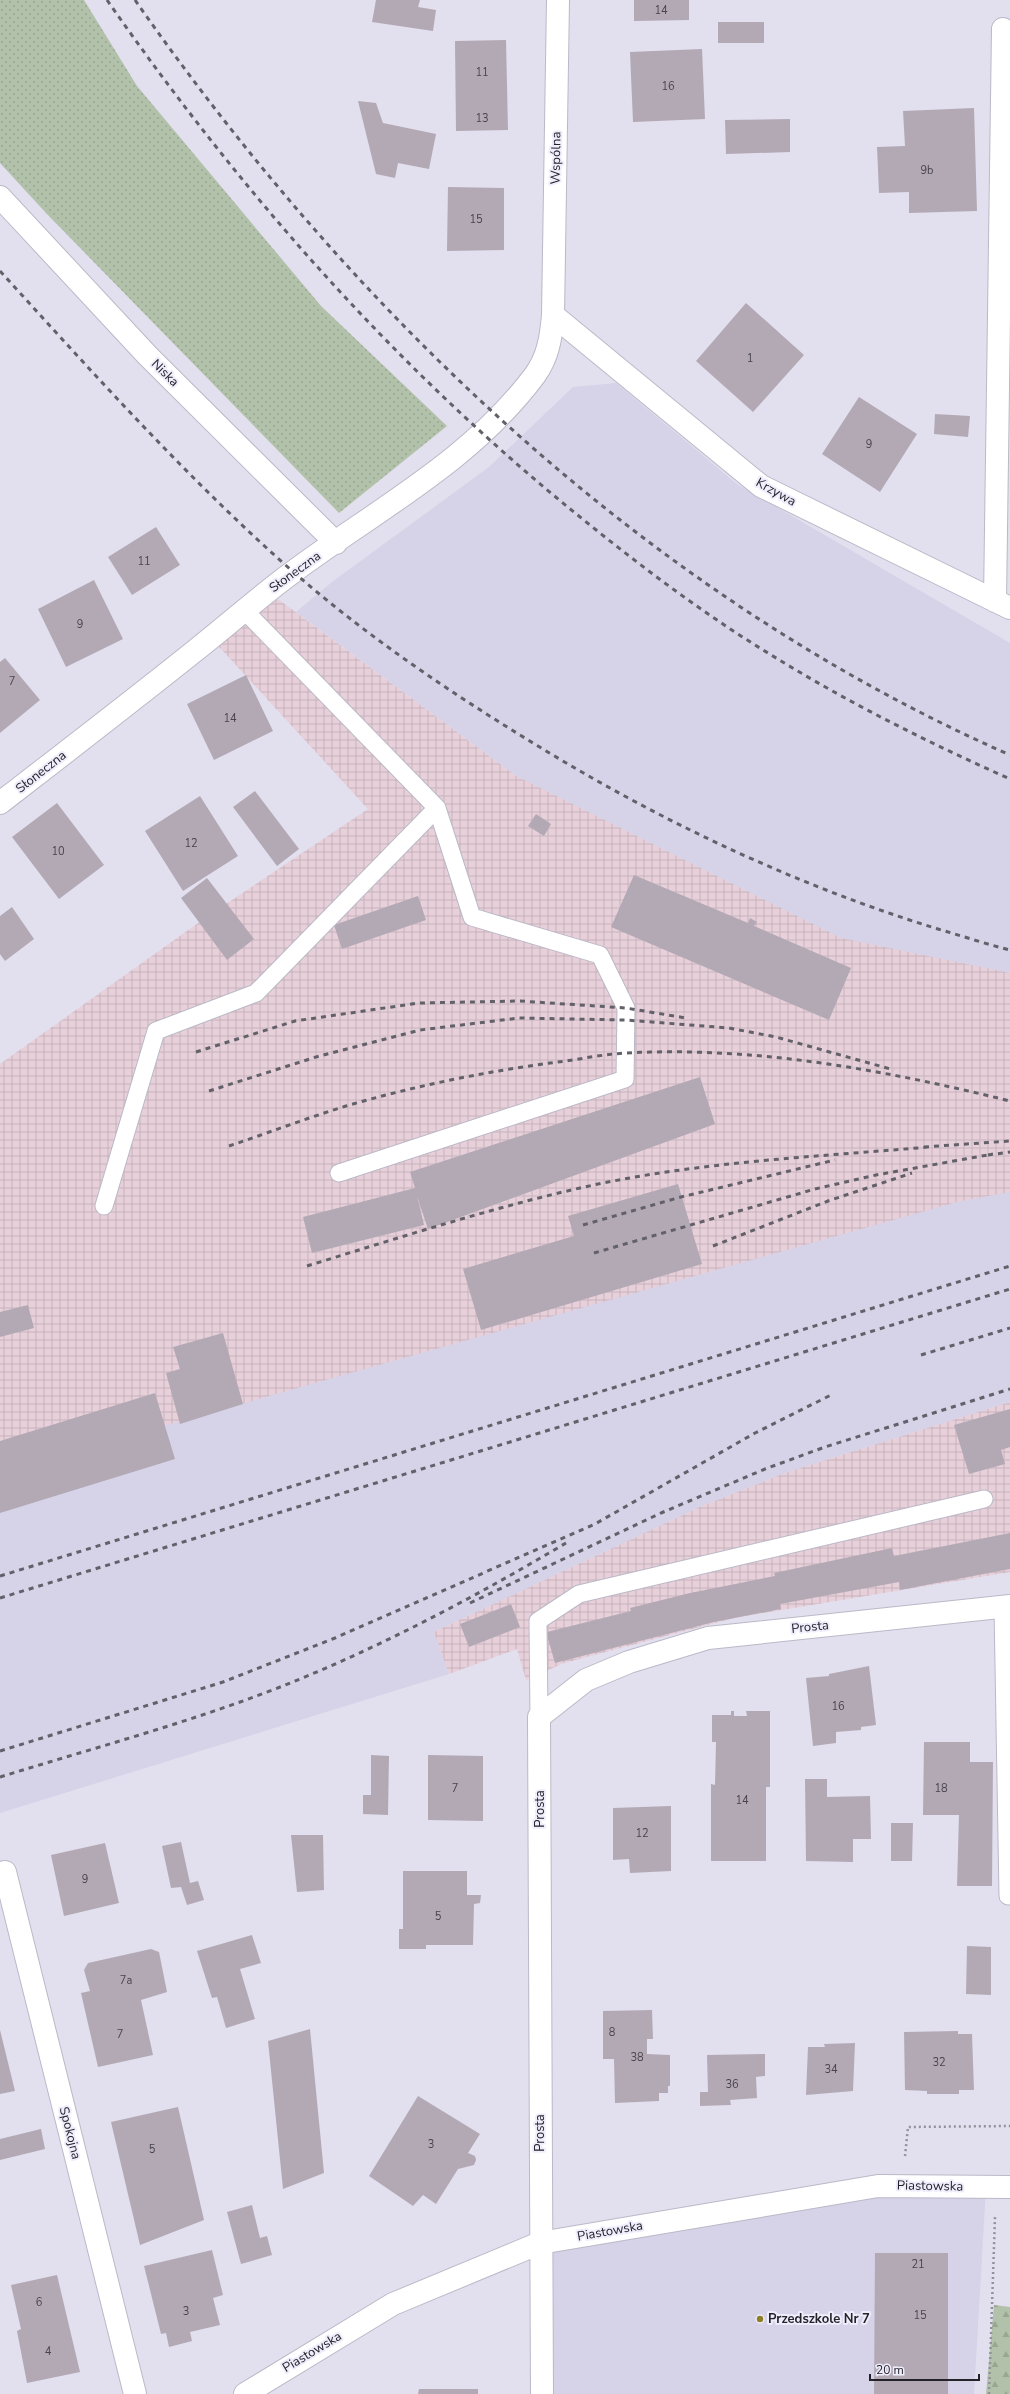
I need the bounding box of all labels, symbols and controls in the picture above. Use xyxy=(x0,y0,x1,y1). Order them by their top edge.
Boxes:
house number: 14 xyxy=(654,3,668,18)
house number: 11 xyxy=(475,65,489,80)
house number: 16 xyxy=(661,79,675,94)
house number: 13 xyxy=(475,111,489,126)
street label: Wspólna xyxy=(547,131,565,185)
house number: 9b xyxy=(920,163,934,178)
house number: 15 xyxy=(469,212,483,227)
house number: 1 xyxy=(747,351,753,366)
street label: Niska xyxy=(147,355,183,391)
house number: 9 xyxy=(866,437,872,452)
street label: Krzywa xyxy=(753,474,799,510)
street label: Słoneczna xyxy=(266,547,324,597)
house number: 11 xyxy=(137,554,151,569)
house number: 9 xyxy=(77,617,83,632)
house number: 7 xyxy=(9,674,15,689)
house number: 14 xyxy=(223,711,237,726)
street label: Słoneczna xyxy=(12,747,70,797)
house number: 12 xyxy=(184,836,198,851)
house number: 10 xyxy=(51,844,65,859)
street label: Prosta xyxy=(790,1616,830,1638)
house number: 16 xyxy=(831,1699,845,1714)
house number: 7 xyxy=(452,1781,458,1796)
house number: 18 xyxy=(934,1781,948,1796)
street label: Prosta xyxy=(531,1790,549,1828)
house number: 14 xyxy=(735,1793,749,1808)
house number: 12 xyxy=(635,1826,649,1841)
house number: 9 xyxy=(82,1872,88,1887)
house number: 5 xyxy=(435,1909,442,1924)
house number: 7a xyxy=(120,1973,132,1988)
house number: 8 xyxy=(609,2025,616,2040)
house number: 7 xyxy=(117,2027,123,2042)
house number: 38 xyxy=(630,2050,644,2065)
house number: 32 xyxy=(932,2055,946,2070)
house number: 34 xyxy=(824,2062,838,2077)
house number: 36 xyxy=(725,2077,739,2092)
street label: Spokojna xyxy=(55,2105,85,2161)
street label: Prosta xyxy=(531,2114,549,2152)
house number: 3 xyxy=(428,2137,434,2152)
house number: 5 xyxy=(149,2142,156,2157)
street label: Piastowska xyxy=(897,2176,963,2196)
street label: Piastowska xyxy=(576,2216,644,2246)
house number: 21 xyxy=(911,2257,925,2272)
house number: 6 xyxy=(36,2295,43,2310)
house number: 3 xyxy=(183,2304,189,2319)
house number: 15 xyxy=(913,2308,927,2323)
place label: Przedszkole Nr 7 xyxy=(768,2310,870,2328)
marker: Przedszkole Nr 7 xyxy=(755,2314,765,2324)
street label: Piastowska xyxy=(279,2327,345,2377)
house number: 4 xyxy=(45,2344,52,2359)
scale bar xyxy=(870,2356,979,2382)
text: 20 m xyxy=(876,2362,904,2378)

